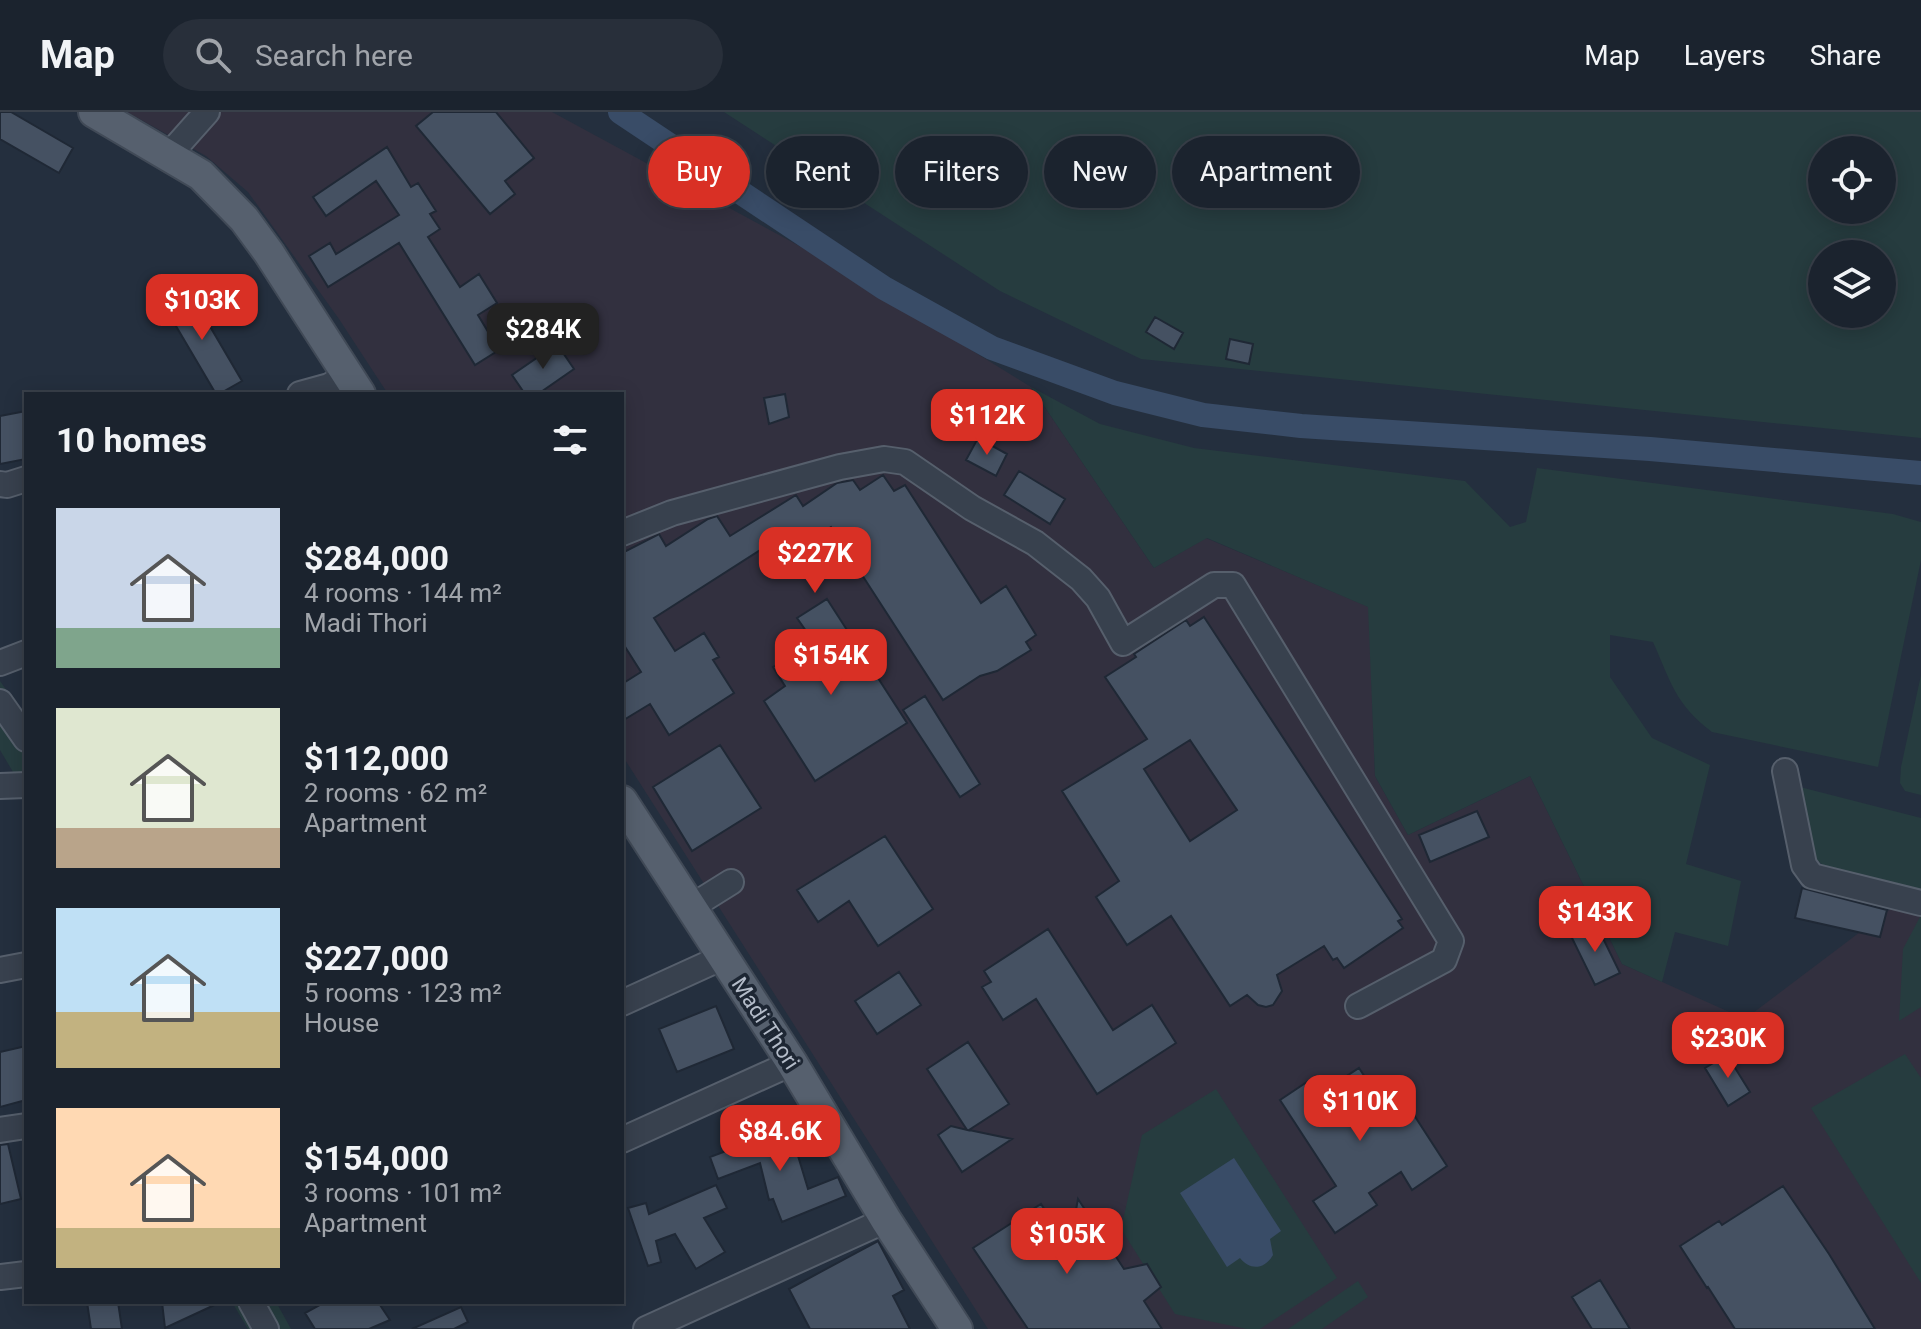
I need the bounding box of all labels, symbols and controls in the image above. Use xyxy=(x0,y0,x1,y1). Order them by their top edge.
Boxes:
search box xyxy=(163,19,723,91)
text: Map xyxy=(40,33,115,77)
icon: search xyxy=(191,33,235,77)
text: Search here xyxy=(255,38,413,73)
text: Map xyxy=(1584,39,1640,72)
text: Layers xyxy=(1684,39,1766,72)
text: Share xyxy=(1810,39,1881,72)
chip: Buy xyxy=(648,136,750,208)
chip: Rent xyxy=(766,136,879,208)
chip: Filters xyxy=(895,136,1028,208)
chip: New xyxy=(1044,136,1156,208)
chip: Apartment xyxy=(1172,136,1360,208)
map controls xyxy=(1808,136,1896,328)
button: locate xyxy=(1808,136,1896,224)
button: layers xyxy=(1808,240,1896,328)
pin: $103K xyxy=(146,274,258,342)
text: $103K xyxy=(164,285,240,315)
pin: $284K xyxy=(487,303,599,371)
text: $284K xyxy=(505,314,581,344)
pin: $112K xyxy=(931,389,1043,457)
text: $112K xyxy=(949,400,1025,430)
icon: filters xyxy=(548,418,592,462)
text: 10 homes xyxy=(56,420,207,460)
pin: $227K xyxy=(759,527,871,595)
text: $284,000 xyxy=(304,538,449,578)
text: $227K xyxy=(777,538,853,568)
icon: home xyxy=(120,540,216,636)
text: 4 rooms · 144 m² xyxy=(304,578,502,608)
text: Madi Thori xyxy=(304,608,428,638)
pin: $154K xyxy=(775,629,887,697)
text: $154K xyxy=(793,640,869,670)
text: $112,000 xyxy=(304,738,449,778)
icon: home xyxy=(120,740,216,836)
text: 2 rooms · 62 m² xyxy=(304,778,487,808)
text: Apartment xyxy=(304,808,427,838)
pin: $143K xyxy=(1539,886,1651,954)
text: $143K xyxy=(1557,897,1633,927)
text: $227,000 xyxy=(304,938,449,978)
icon: home xyxy=(120,940,216,1036)
street label: Madi Thori xyxy=(727,973,805,1074)
text: 5 rooms · 123 m² xyxy=(304,978,502,1008)
text: House xyxy=(304,1008,379,1038)
pin: $230K xyxy=(1672,1012,1784,1080)
text: $230K xyxy=(1690,1023,1766,1053)
pin: $110K xyxy=(1304,1075,1416,1143)
text: $110K xyxy=(1322,1086,1398,1116)
pin: $84.6K xyxy=(715,1105,845,1173)
text: $84.6K xyxy=(738,1116,822,1146)
text: $154,000 xyxy=(304,1138,449,1178)
icon: home xyxy=(120,1140,216,1236)
text: 3 rooms · 101 m² xyxy=(304,1178,502,1208)
text: Apartment xyxy=(304,1208,427,1238)
pin: $105K xyxy=(1011,1208,1123,1276)
text: $105K xyxy=(1029,1219,1105,1249)

